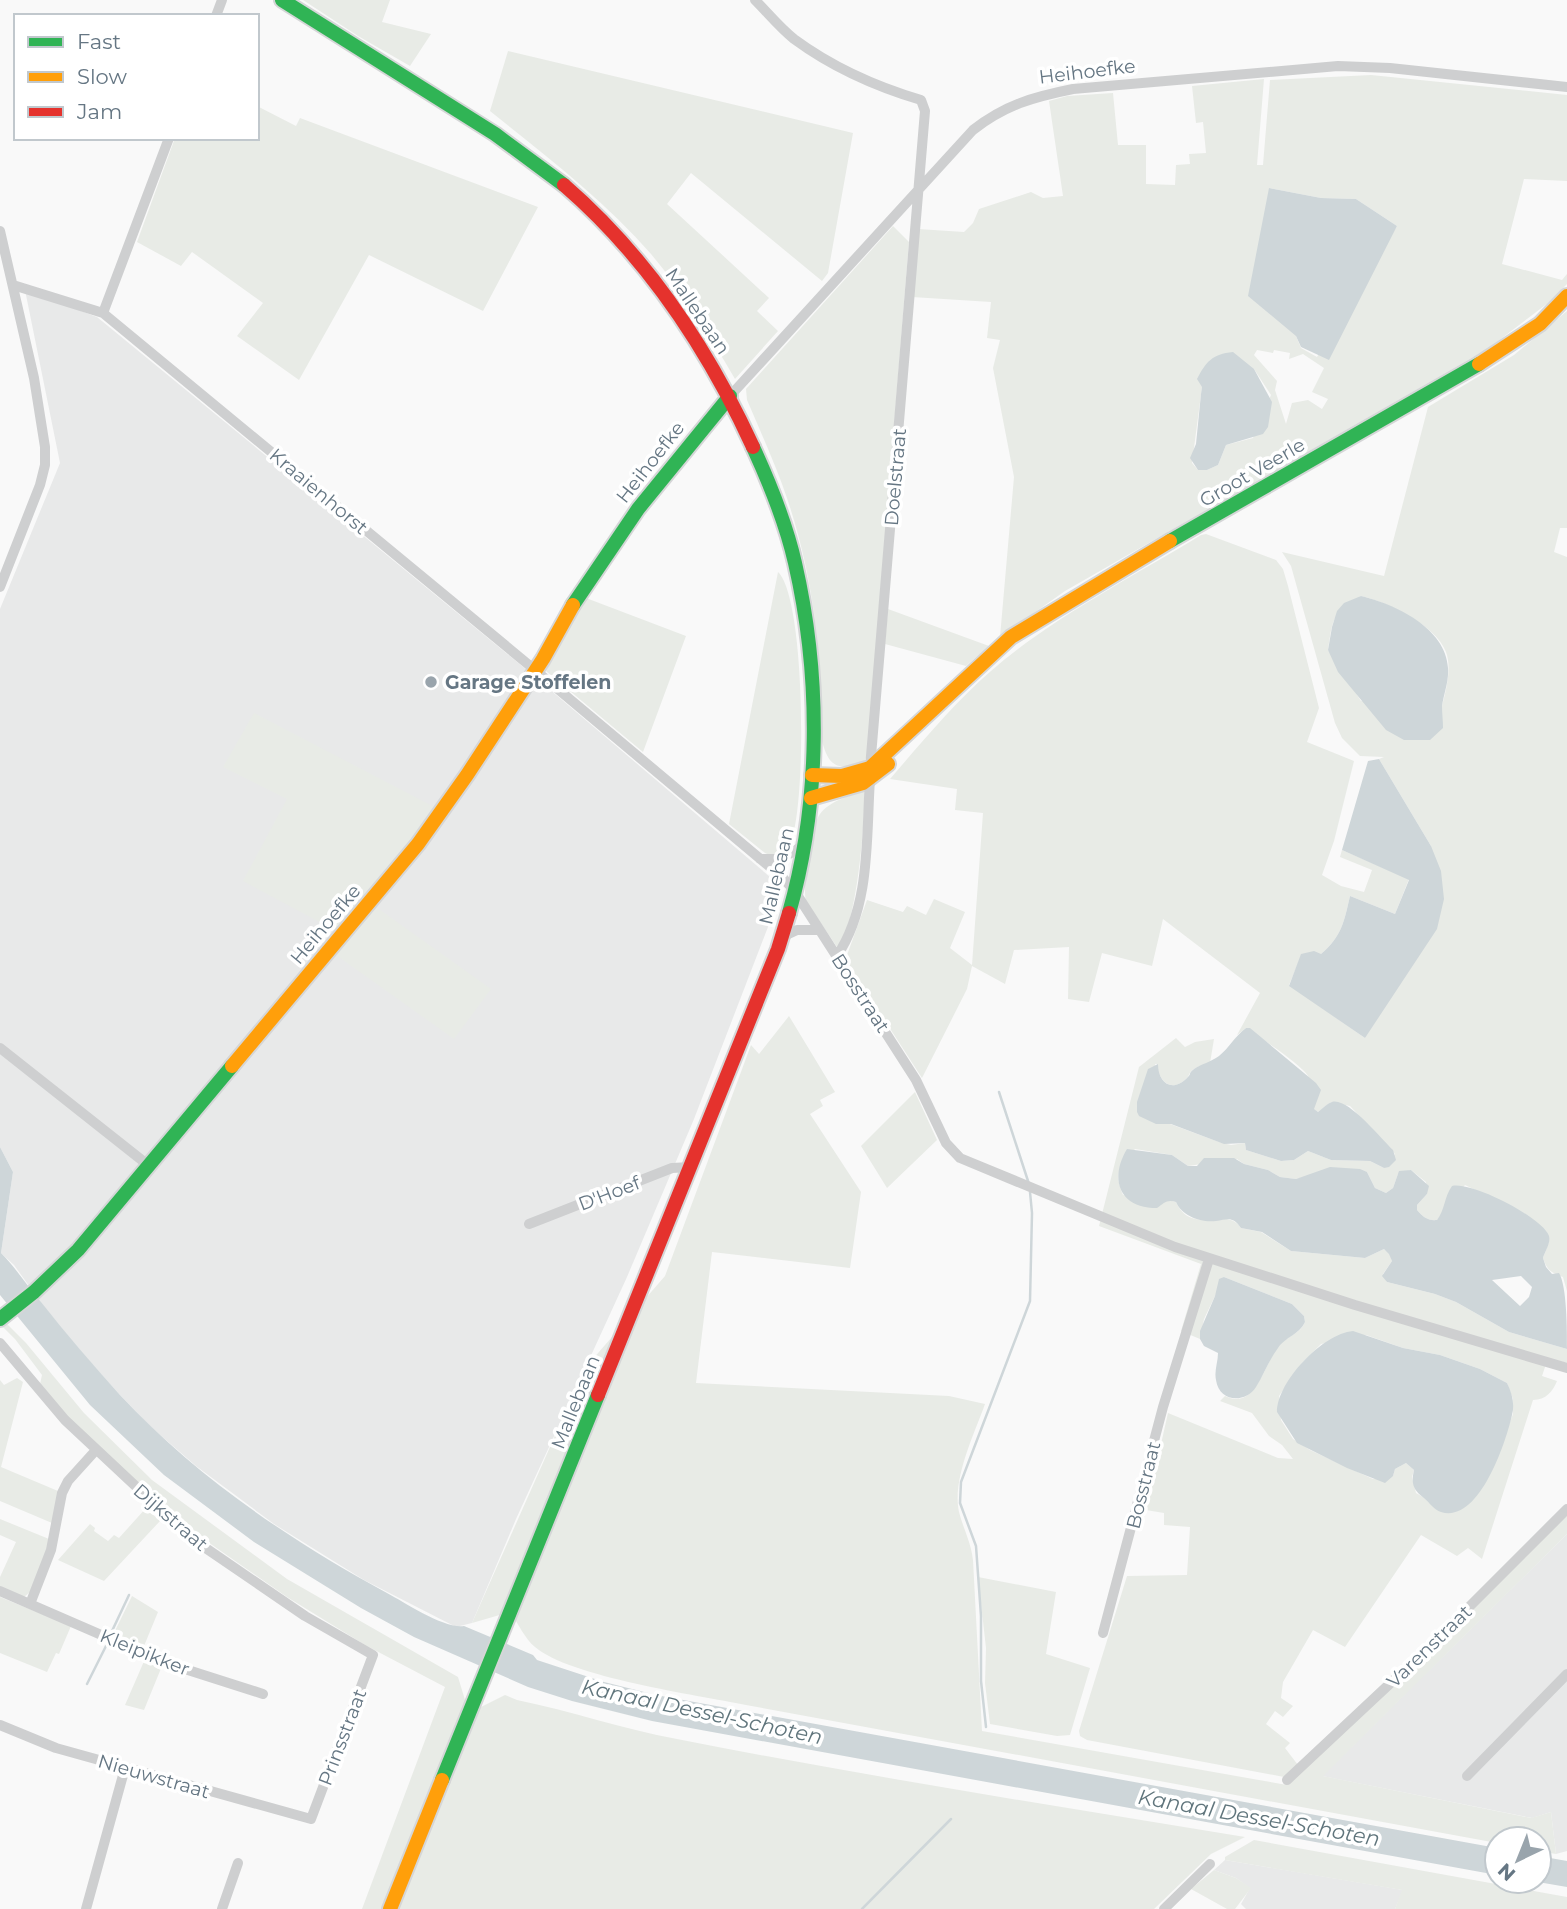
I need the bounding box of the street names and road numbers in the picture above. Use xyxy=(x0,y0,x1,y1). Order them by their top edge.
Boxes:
street label: Heihoefke xyxy=(1037,54,1137,89)
street label: Mallebaan xyxy=(660,264,735,359)
street label: Heihoefke xyxy=(611,417,689,508)
street label: Doelstraat xyxy=(880,427,911,527)
street label: Groot Veerle xyxy=(1195,433,1309,512)
street label: Kraaienhorst xyxy=(265,444,373,539)
street label: Mallebaan xyxy=(754,825,799,927)
street label: Heihoefke xyxy=(285,880,365,969)
street label: Bosstraat xyxy=(827,949,895,1037)
street label: D'Hoef xyxy=(575,1171,645,1216)
street label: Mallebaan xyxy=(546,1352,605,1452)
street label: Bosstraat xyxy=(1122,1439,1166,1531)
street label: Dijkstraat xyxy=(129,1479,213,1556)
street label: Varenstraat xyxy=(1382,1600,1477,1693)
street label: Kleipikker xyxy=(97,1624,193,1681)
street label: Prinsstraat xyxy=(313,1685,372,1789)
street label: Nieuwstraat xyxy=(95,1750,213,1804)

